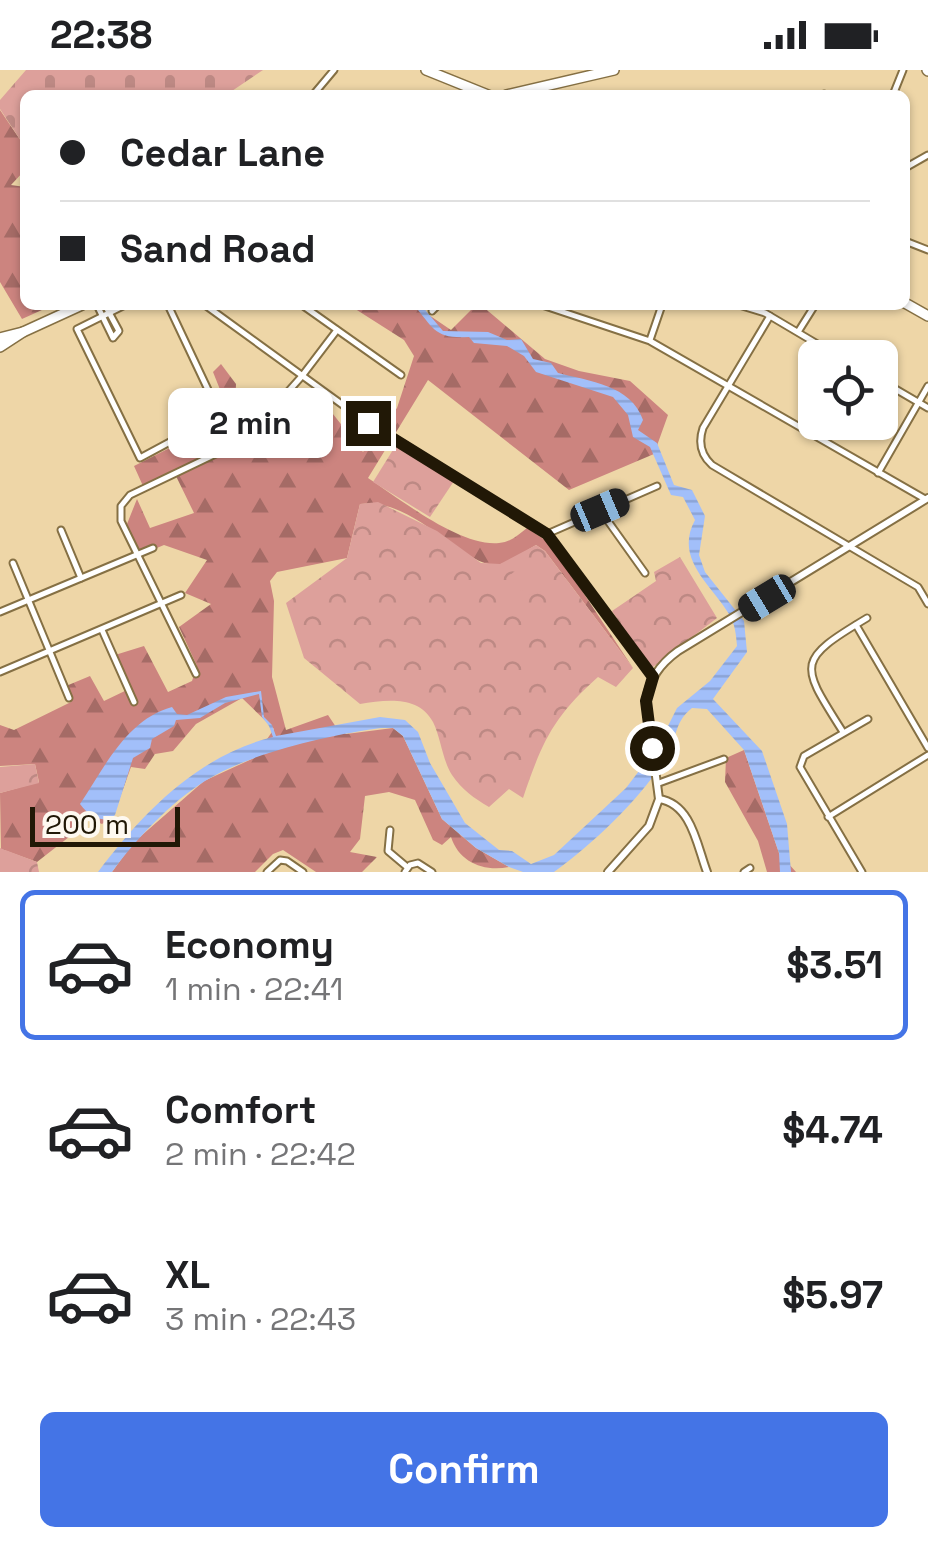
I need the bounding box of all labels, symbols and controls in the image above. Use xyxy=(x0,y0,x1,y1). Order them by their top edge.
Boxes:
text: 22:38 xyxy=(50,11,152,59)
text: Cedar Lane xyxy=(120,129,325,177)
text: Sand Road xyxy=(120,225,315,273)
map controls xyxy=(798,340,898,440)
button: locate xyxy=(798,340,898,440)
callout: 2 min xyxy=(168,388,333,458)
route end xyxy=(346,401,391,446)
text: 2 min xyxy=(209,403,292,443)
car xyxy=(567,484,633,536)
car xyxy=(734,570,800,626)
route start xyxy=(630,726,675,771)
scale bar xyxy=(30,802,180,846)
text: 200 m xyxy=(45,806,129,842)
icon: car xyxy=(45,920,135,1010)
text: Economy xyxy=(165,921,334,969)
text: $3.51 xyxy=(786,941,883,989)
text: 1 min · 22:41 xyxy=(165,969,343,1009)
icon: car xyxy=(45,1085,135,1175)
text: Comfort xyxy=(165,1086,316,1134)
text: $4.74 xyxy=(782,1106,883,1154)
text: 2 min · 22:42 xyxy=(165,1134,356,1174)
icon: car xyxy=(45,1250,135,1340)
text: XL xyxy=(165,1251,210,1299)
text: $5.97 xyxy=(782,1271,883,1319)
text: 3 min · 22:43 xyxy=(165,1299,356,1339)
button: Confirm xyxy=(40,1412,888,1527)

